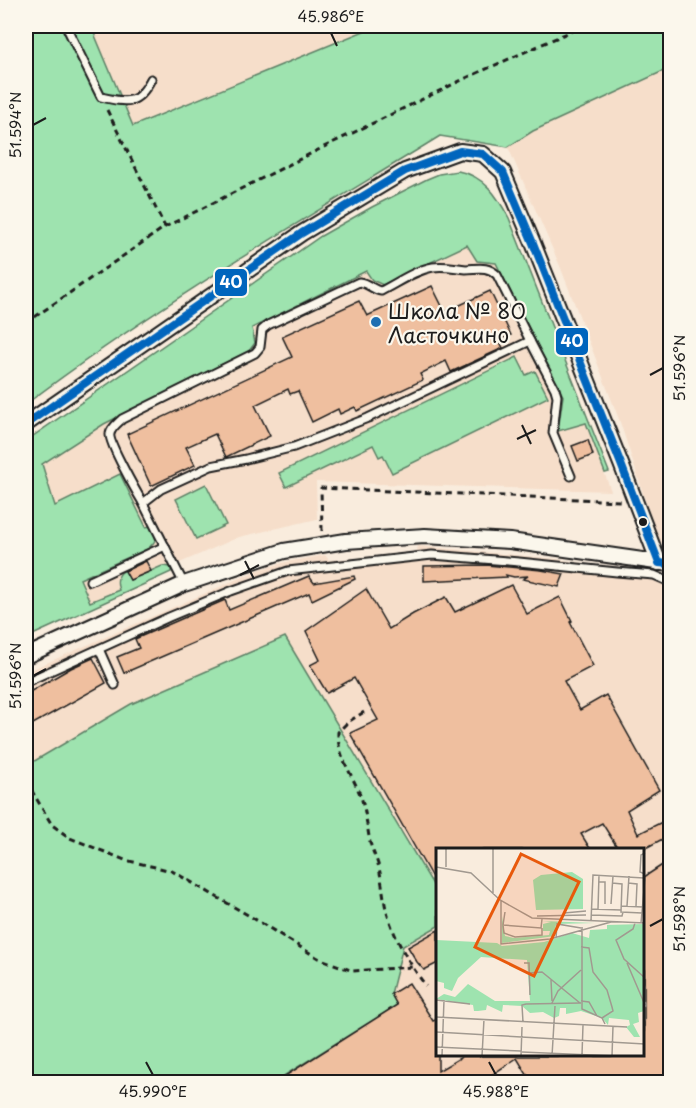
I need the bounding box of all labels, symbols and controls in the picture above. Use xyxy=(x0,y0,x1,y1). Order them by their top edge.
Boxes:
text: 45.986°E xyxy=(298,4,364,27)
text: 51.594°N xyxy=(3,92,26,159)
line badge: 40 xyxy=(214,268,248,297)
text: 40 xyxy=(220,269,243,293)
place label: Школа № 80 Ласточкино xyxy=(388,294,526,350)
marker: Школа № 80 Ласточкино xyxy=(369,315,383,329)
line badge: 40 xyxy=(555,327,589,356)
text: 40 xyxy=(561,328,584,352)
text: 51.596°N xyxy=(667,334,690,402)
unlabelled marker xyxy=(637,516,649,528)
text: 51.596°N xyxy=(3,642,26,710)
inset map xyxy=(436,848,645,1057)
text: 51.598°N xyxy=(667,886,690,952)
text: 45.990°E xyxy=(119,1079,187,1102)
text: 45.988°E xyxy=(463,1079,529,1102)

